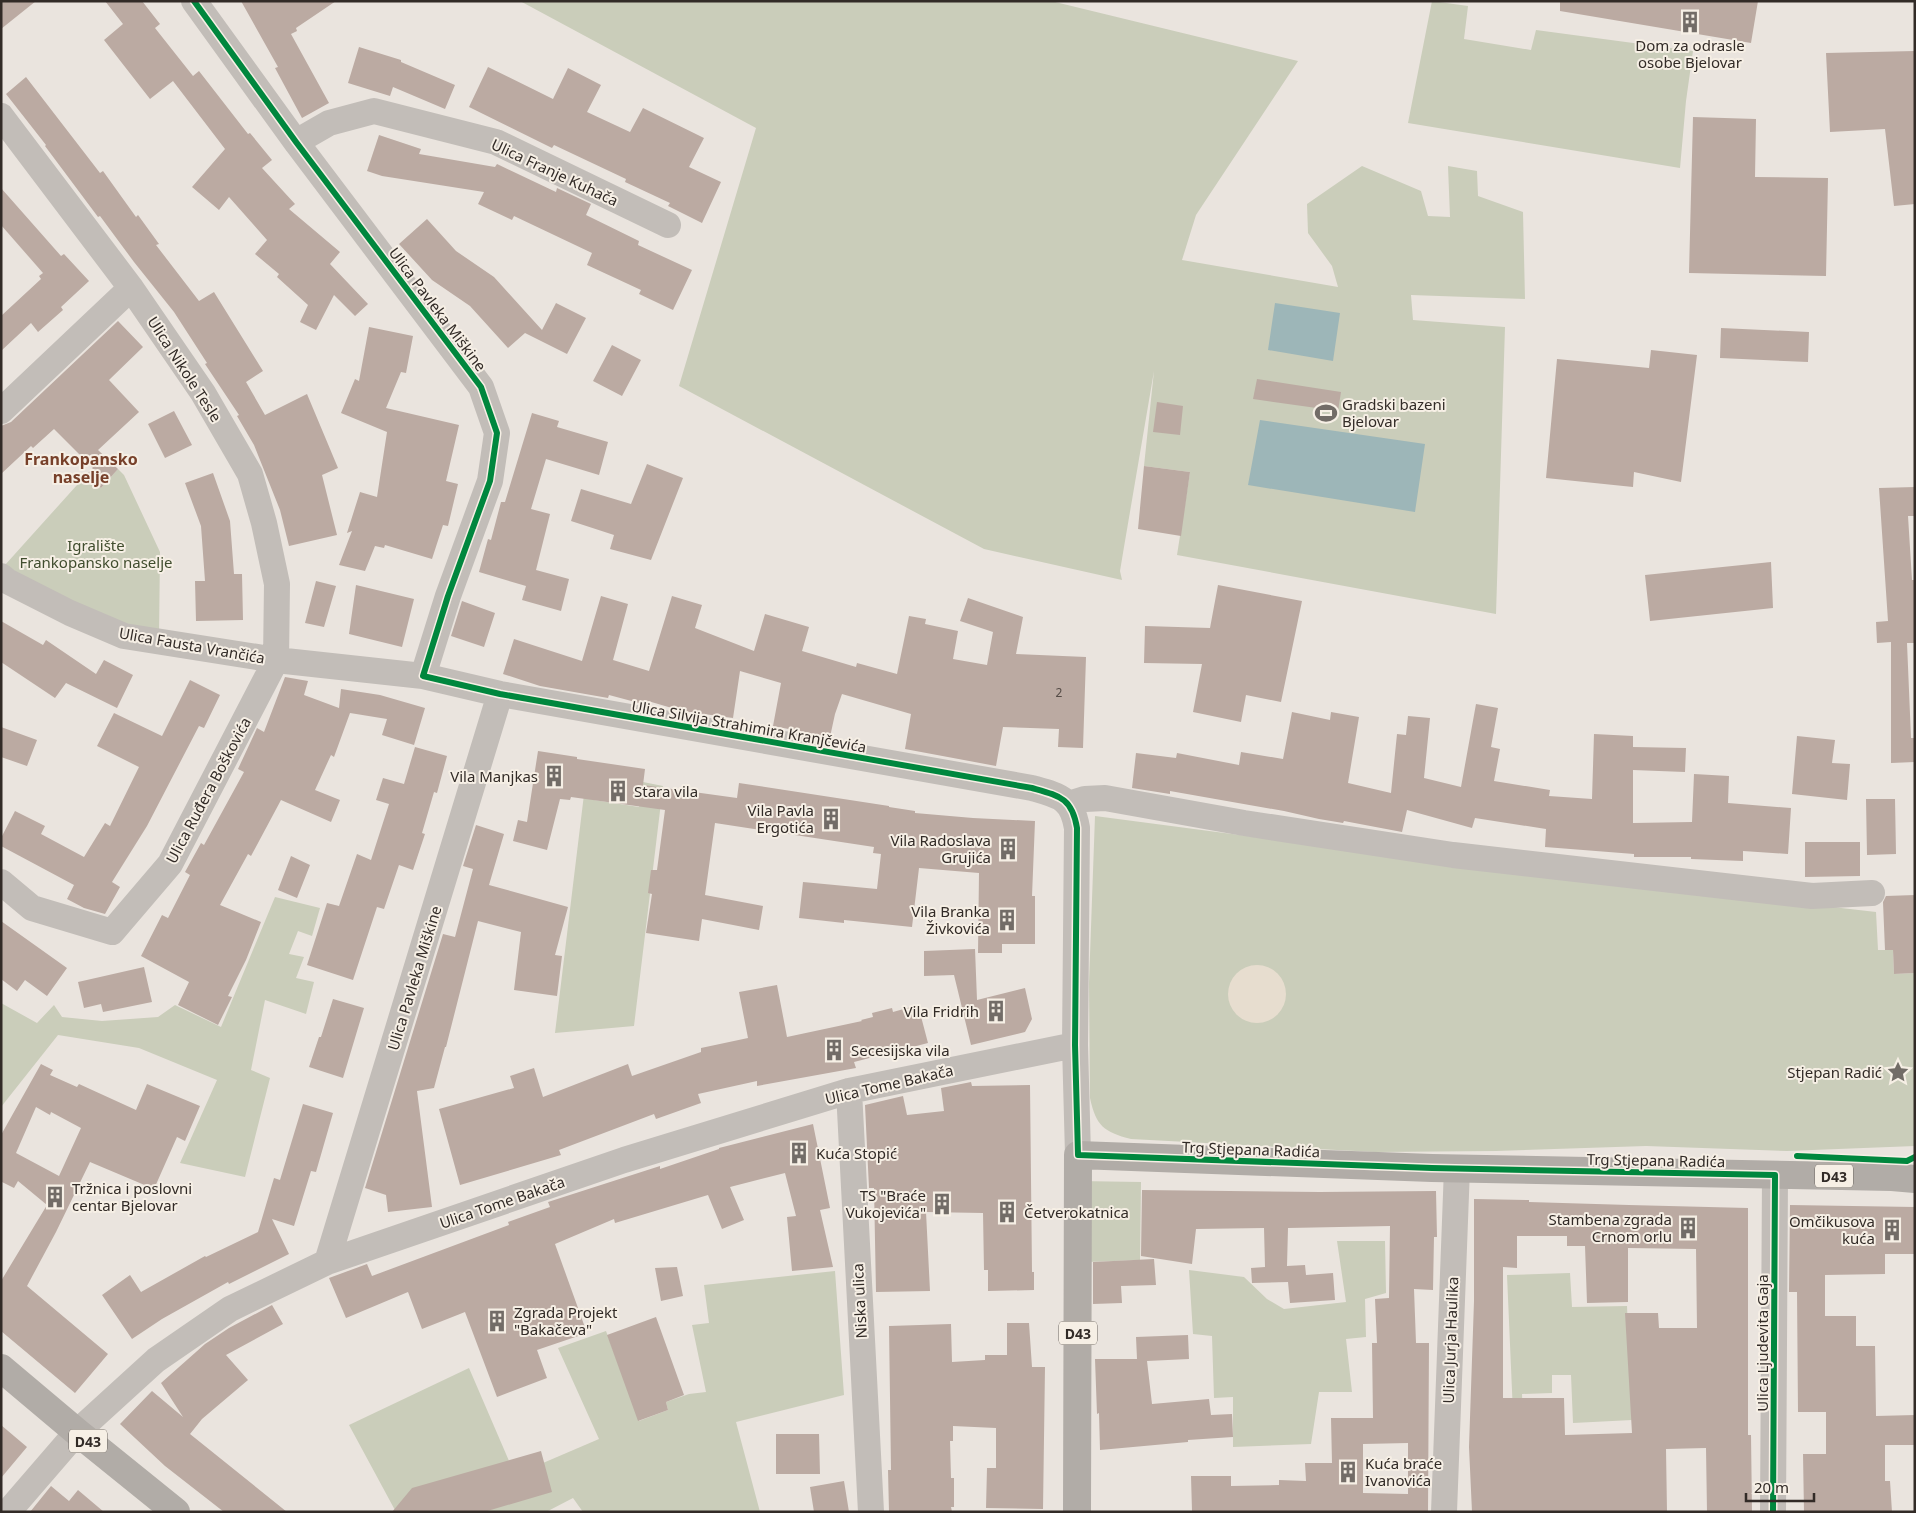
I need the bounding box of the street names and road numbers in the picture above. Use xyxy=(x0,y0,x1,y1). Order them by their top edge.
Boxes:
street label: Ulica Franje Kuhača xyxy=(488,134,622,210)
street label: Ulica Pavleka Miškine xyxy=(385,243,491,375)
street label: Ulica Nikole Tesle xyxy=(143,312,227,426)
street label: Ulica Fausta Vrančića xyxy=(118,622,266,668)
street label: Ulica Silvija Strahimira Kranjčevića xyxy=(630,695,868,757)
street label: Ulica Ruđera Boškovića xyxy=(161,713,255,867)
street label: Ulica Pavleka Miškine xyxy=(382,903,446,1053)
street label: Ulica Tome Bakača xyxy=(823,1060,955,1108)
street label: Trg Stjepana Radića xyxy=(1181,1137,1321,1161)
street label: Trg Stjepana Radića xyxy=(1587,1149,1725,1171)
road number: D43 xyxy=(1815,1164,1853,1188)
street label: Ulica Tome Bakača xyxy=(437,1171,567,1233)
street label: Niska ulica xyxy=(847,1263,871,1339)
street label: Ulica Ljudevita Gaja xyxy=(1752,1274,1772,1412)
street label: Ulica Jurja Haulika xyxy=(1438,1276,1462,1404)
road number: D43 xyxy=(1059,1322,1097,1345)
road number: D43 xyxy=(69,1430,107,1452)

